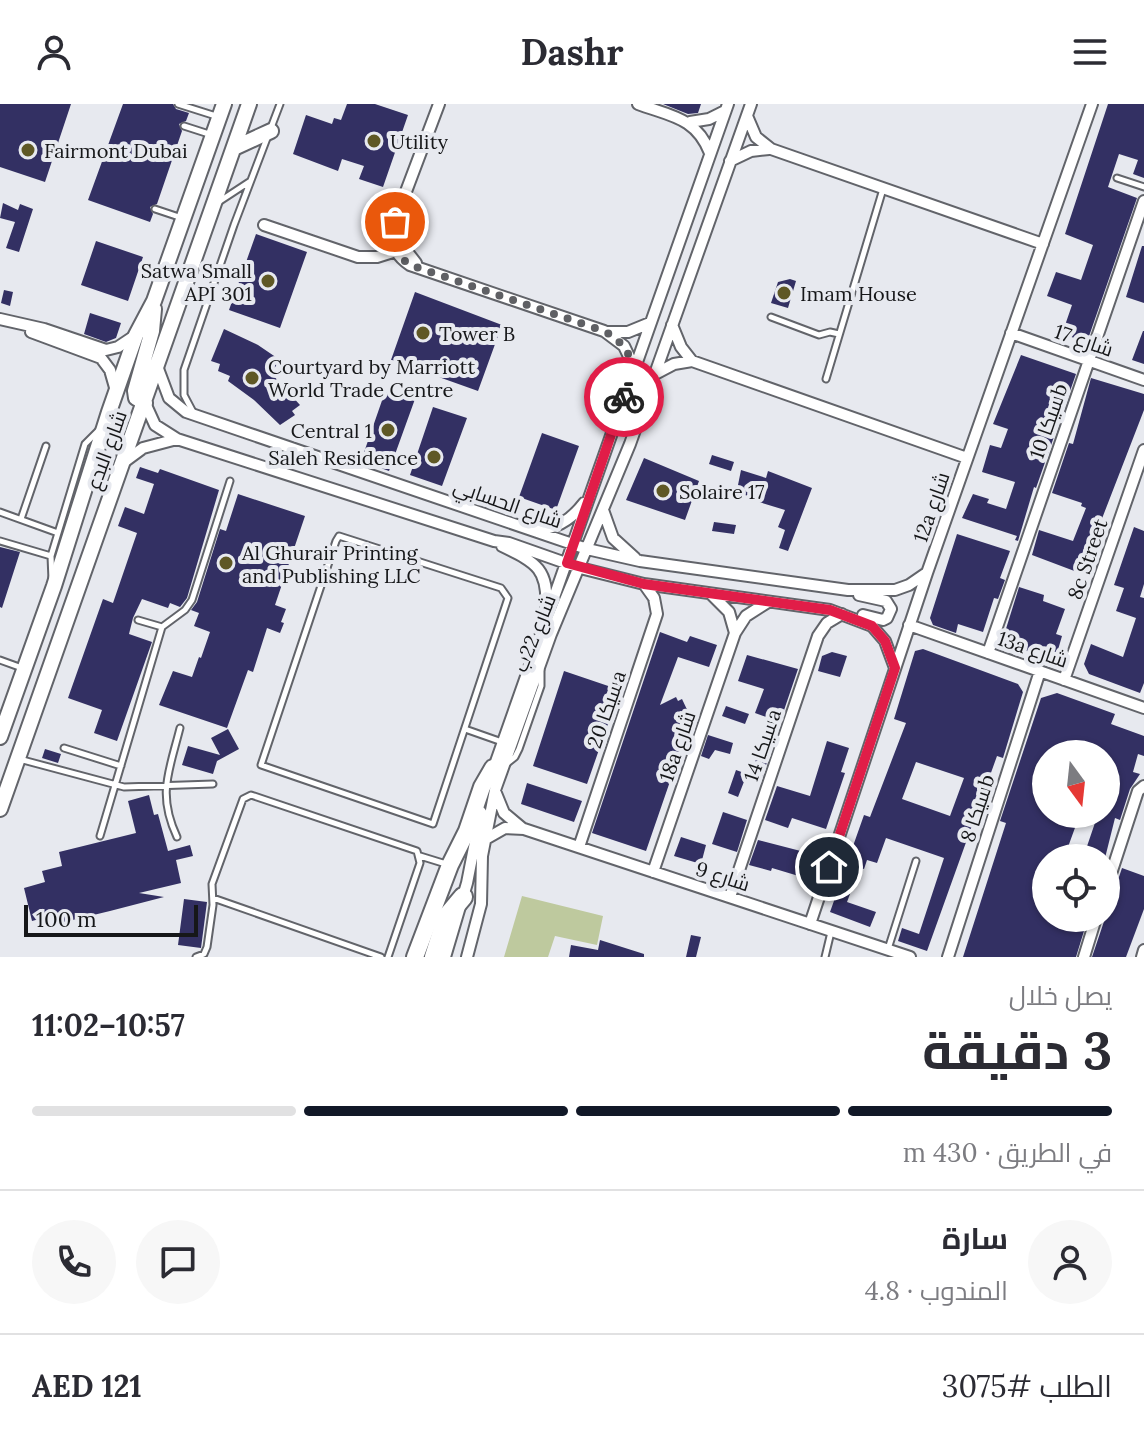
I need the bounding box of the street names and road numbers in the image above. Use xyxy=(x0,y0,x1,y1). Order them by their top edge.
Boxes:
street label: شارع 17 xyxy=(1051,318,1117,364)
street label: سيكا 10b xyxy=(1023,380,1073,462)
street label: شارع البدع xyxy=(80,407,134,494)
street label: 12a شارع xyxy=(907,469,956,546)
street label: شارع الحسابي xyxy=(449,473,566,537)
street label: 8c Street xyxy=(1062,515,1113,603)
street label: شارع 22ب xyxy=(507,591,563,676)
street label: 13a شارع xyxy=(994,625,1071,675)
street label: سيكا 20a xyxy=(581,667,631,751)
street label: سيكا 14a xyxy=(738,705,786,785)
street label: 18a شارع xyxy=(653,707,703,785)
street label: سيكا 8b xyxy=(954,771,1000,845)
street label: شارع 9 xyxy=(692,856,753,898)

